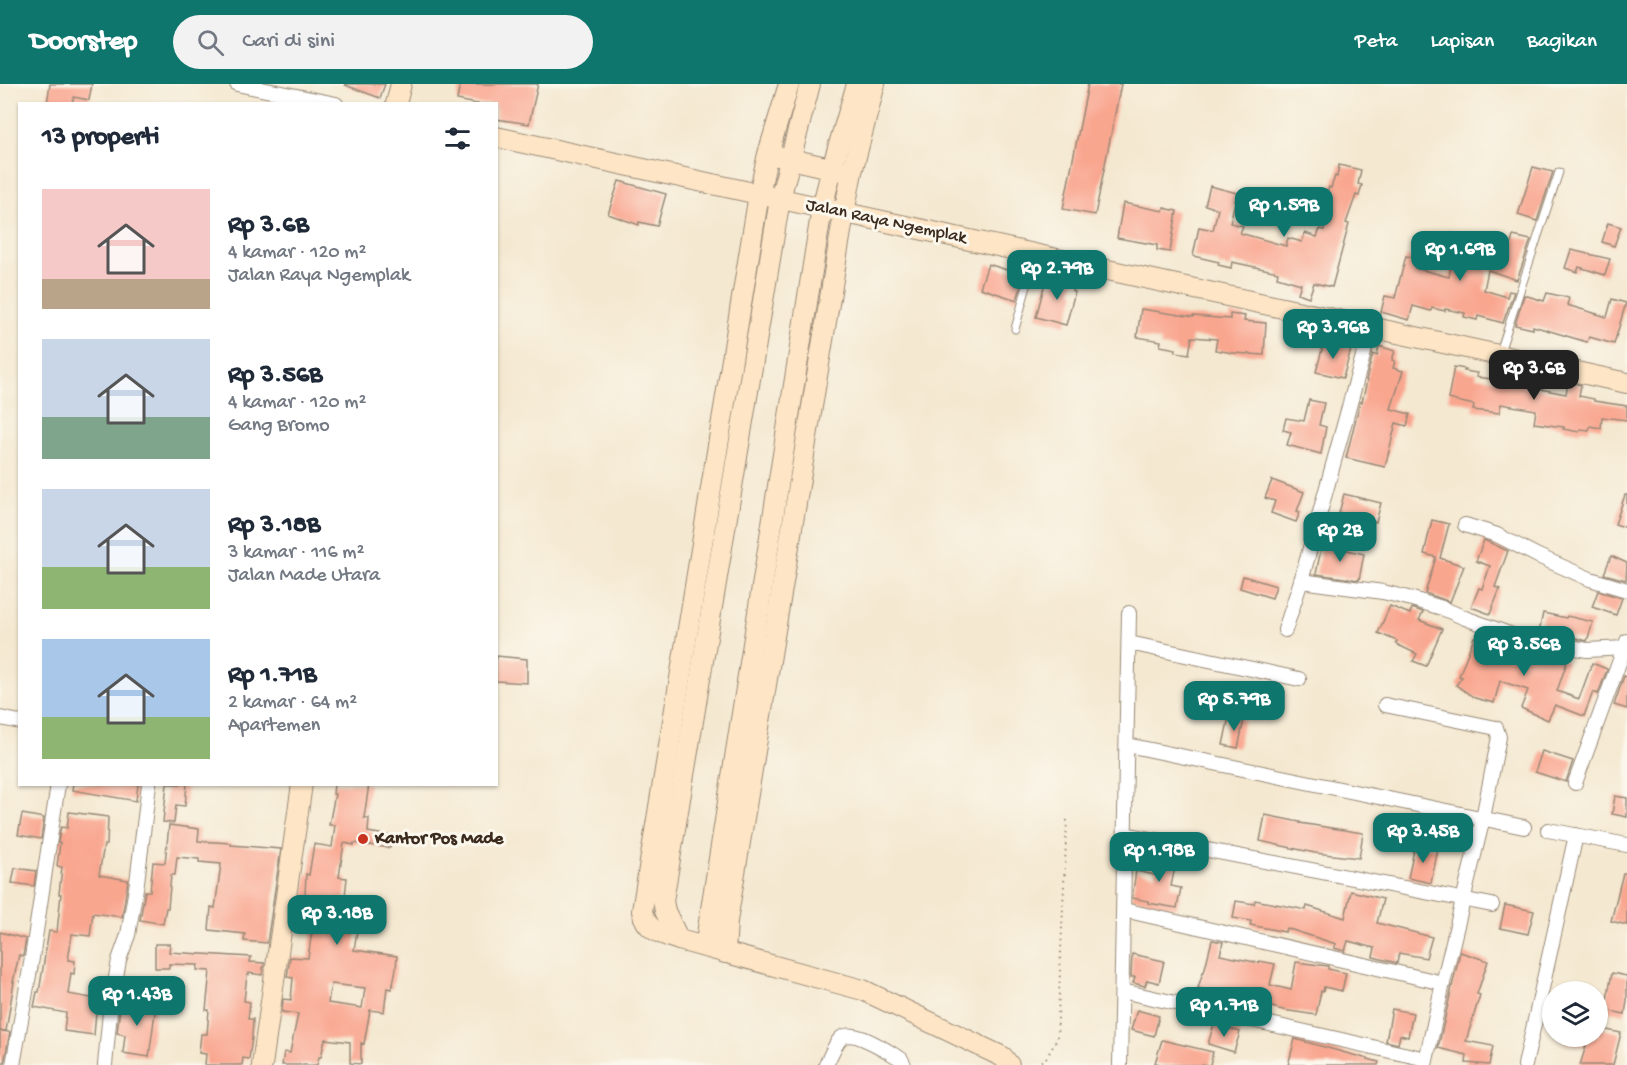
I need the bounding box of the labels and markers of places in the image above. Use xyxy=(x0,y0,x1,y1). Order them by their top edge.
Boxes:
pin: Rp 1.59B xyxy=(1222,187,1346,238)
pin: Rp 1.69B xyxy=(1398,231,1522,282)
pin: Rp 2.79B xyxy=(995,250,1119,301)
pin: Rp 3.96B xyxy=(1271,309,1395,360)
pin: Rp 3.6B xyxy=(1479,350,1589,401)
pin: Rp 2B xyxy=(1298,512,1382,563)
pin: Rp 3.56B xyxy=(1462,626,1586,677)
pin: Rp 5.79B xyxy=(1172,681,1296,732)
pin: Rp 3.45B xyxy=(1361,813,1485,864)
place label: Kantor Pos Made xyxy=(374,829,504,850)
marker: Kantor Pos Made xyxy=(356,832,370,846)
pin: Rp 1.98B xyxy=(1097,832,1221,883)
pin: Rp 3.18B xyxy=(275,895,399,946)
pin: Rp 1.43B xyxy=(75,976,199,1027)
pin: Rp 1.71B xyxy=(1162,987,1286,1038)

